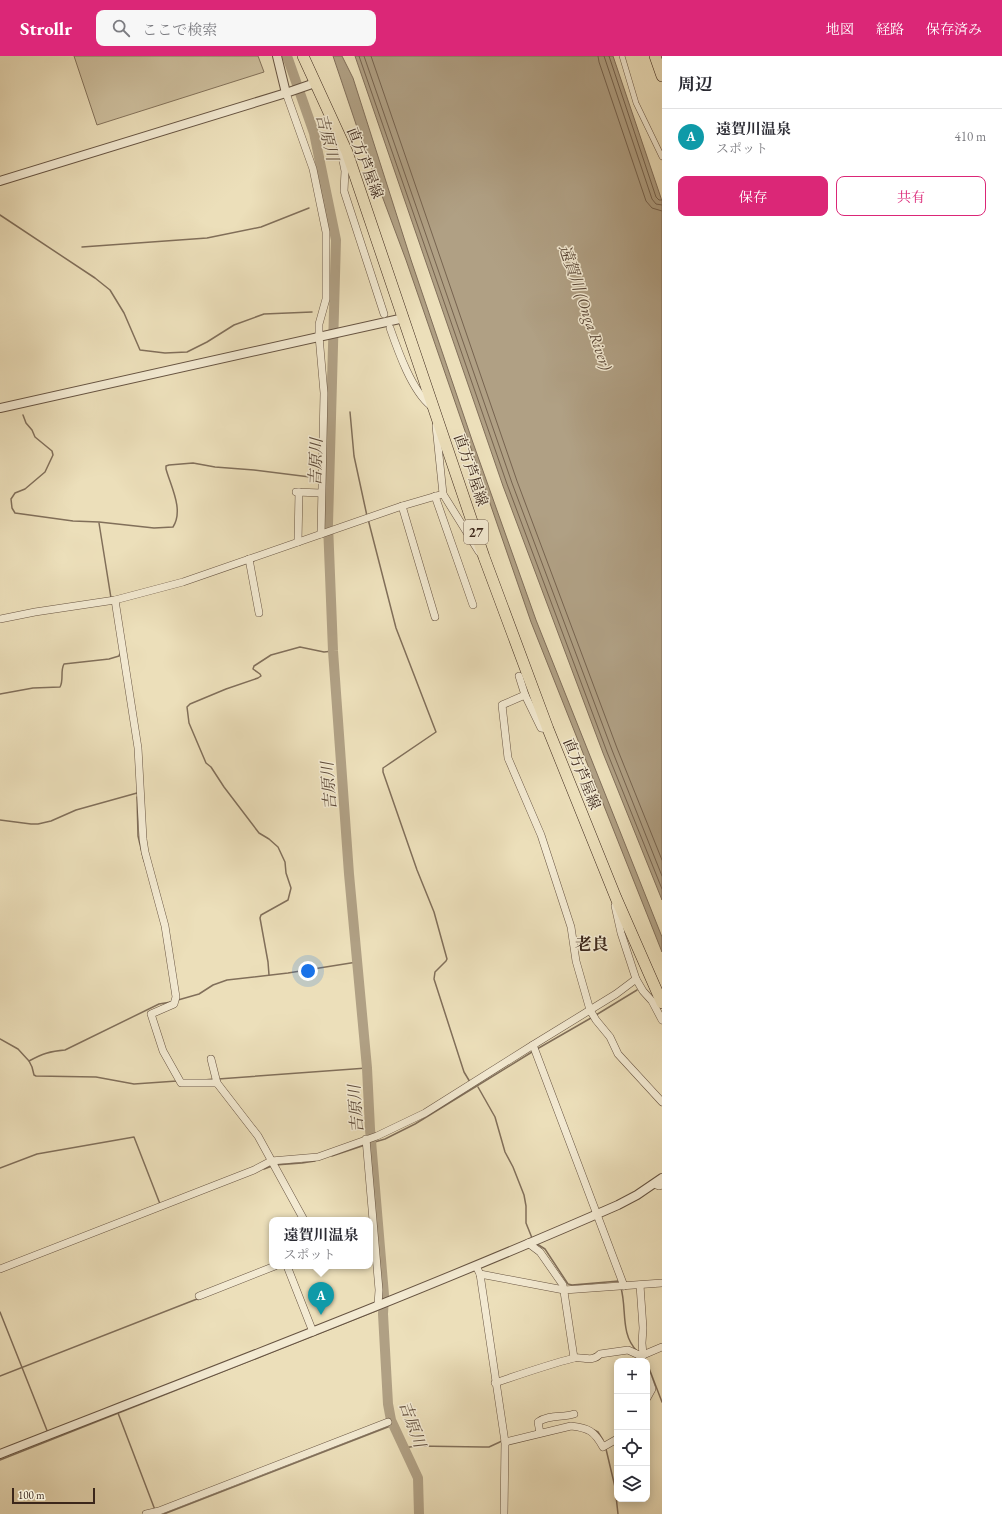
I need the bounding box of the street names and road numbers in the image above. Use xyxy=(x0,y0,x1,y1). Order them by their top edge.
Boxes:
street label: 直方芦屋線 xyxy=(343,124,388,201)
street label: 直方芦屋線 xyxy=(450,431,493,508)
road number: 27 xyxy=(464,520,488,544)
street label: 直方芦屋線 xyxy=(560,735,605,812)

